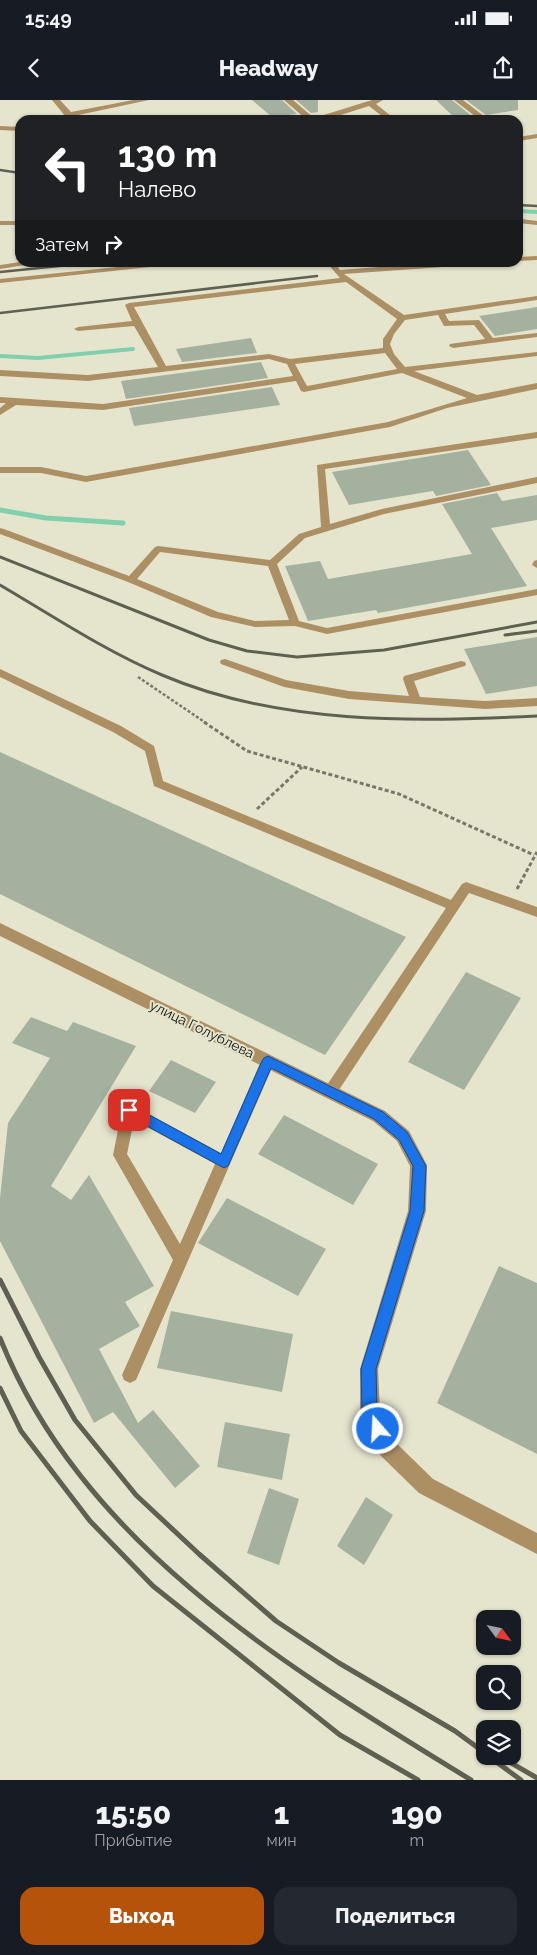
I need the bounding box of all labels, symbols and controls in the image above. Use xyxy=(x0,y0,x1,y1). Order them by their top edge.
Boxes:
text: 15:49 xyxy=(25,7,72,29)
icon: back xyxy=(20,54,48,82)
icon: share xyxy=(489,54,517,82)
text: Headway xyxy=(219,55,318,81)
text: 130 m xyxy=(118,134,217,175)
icon: left xyxy=(35,135,100,200)
text: Налево xyxy=(118,176,196,202)
icon: right xyxy=(99,230,127,258)
text: Затем xyxy=(35,233,89,255)
street label: улица Голублева xyxy=(147,997,257,1061)
pin xyxy=(108,1089,150,1131)
icon: arrive xyxy=(115,1096,143,1124)
position arrow xyxy=(351,1402,403,1454)
north arrow xyxy=(476,1610,521,1655)
map controls xyxy=(476,1610,521,1765)
button: search xyxy=(476,1665,521,1710)
button: layers xyxy=(476,1720,521,1765)
text: 15:50 xyxy=(95,1796,171,1831)
text: 1 xyxy=(274,1796,289,1831)
text: 190 xyxy=(391,1796,443,1831)
text: Прибытие xyxy=(94,1831,172,1850)
text: мин xyxy=(267,1831,297,1850)
text: m xyxy=(409,1831,424,1850)
button: Выход xyxy=(20,1887,264,1945)
button: Поделиться xyxy=(274,1887,517,1945)

